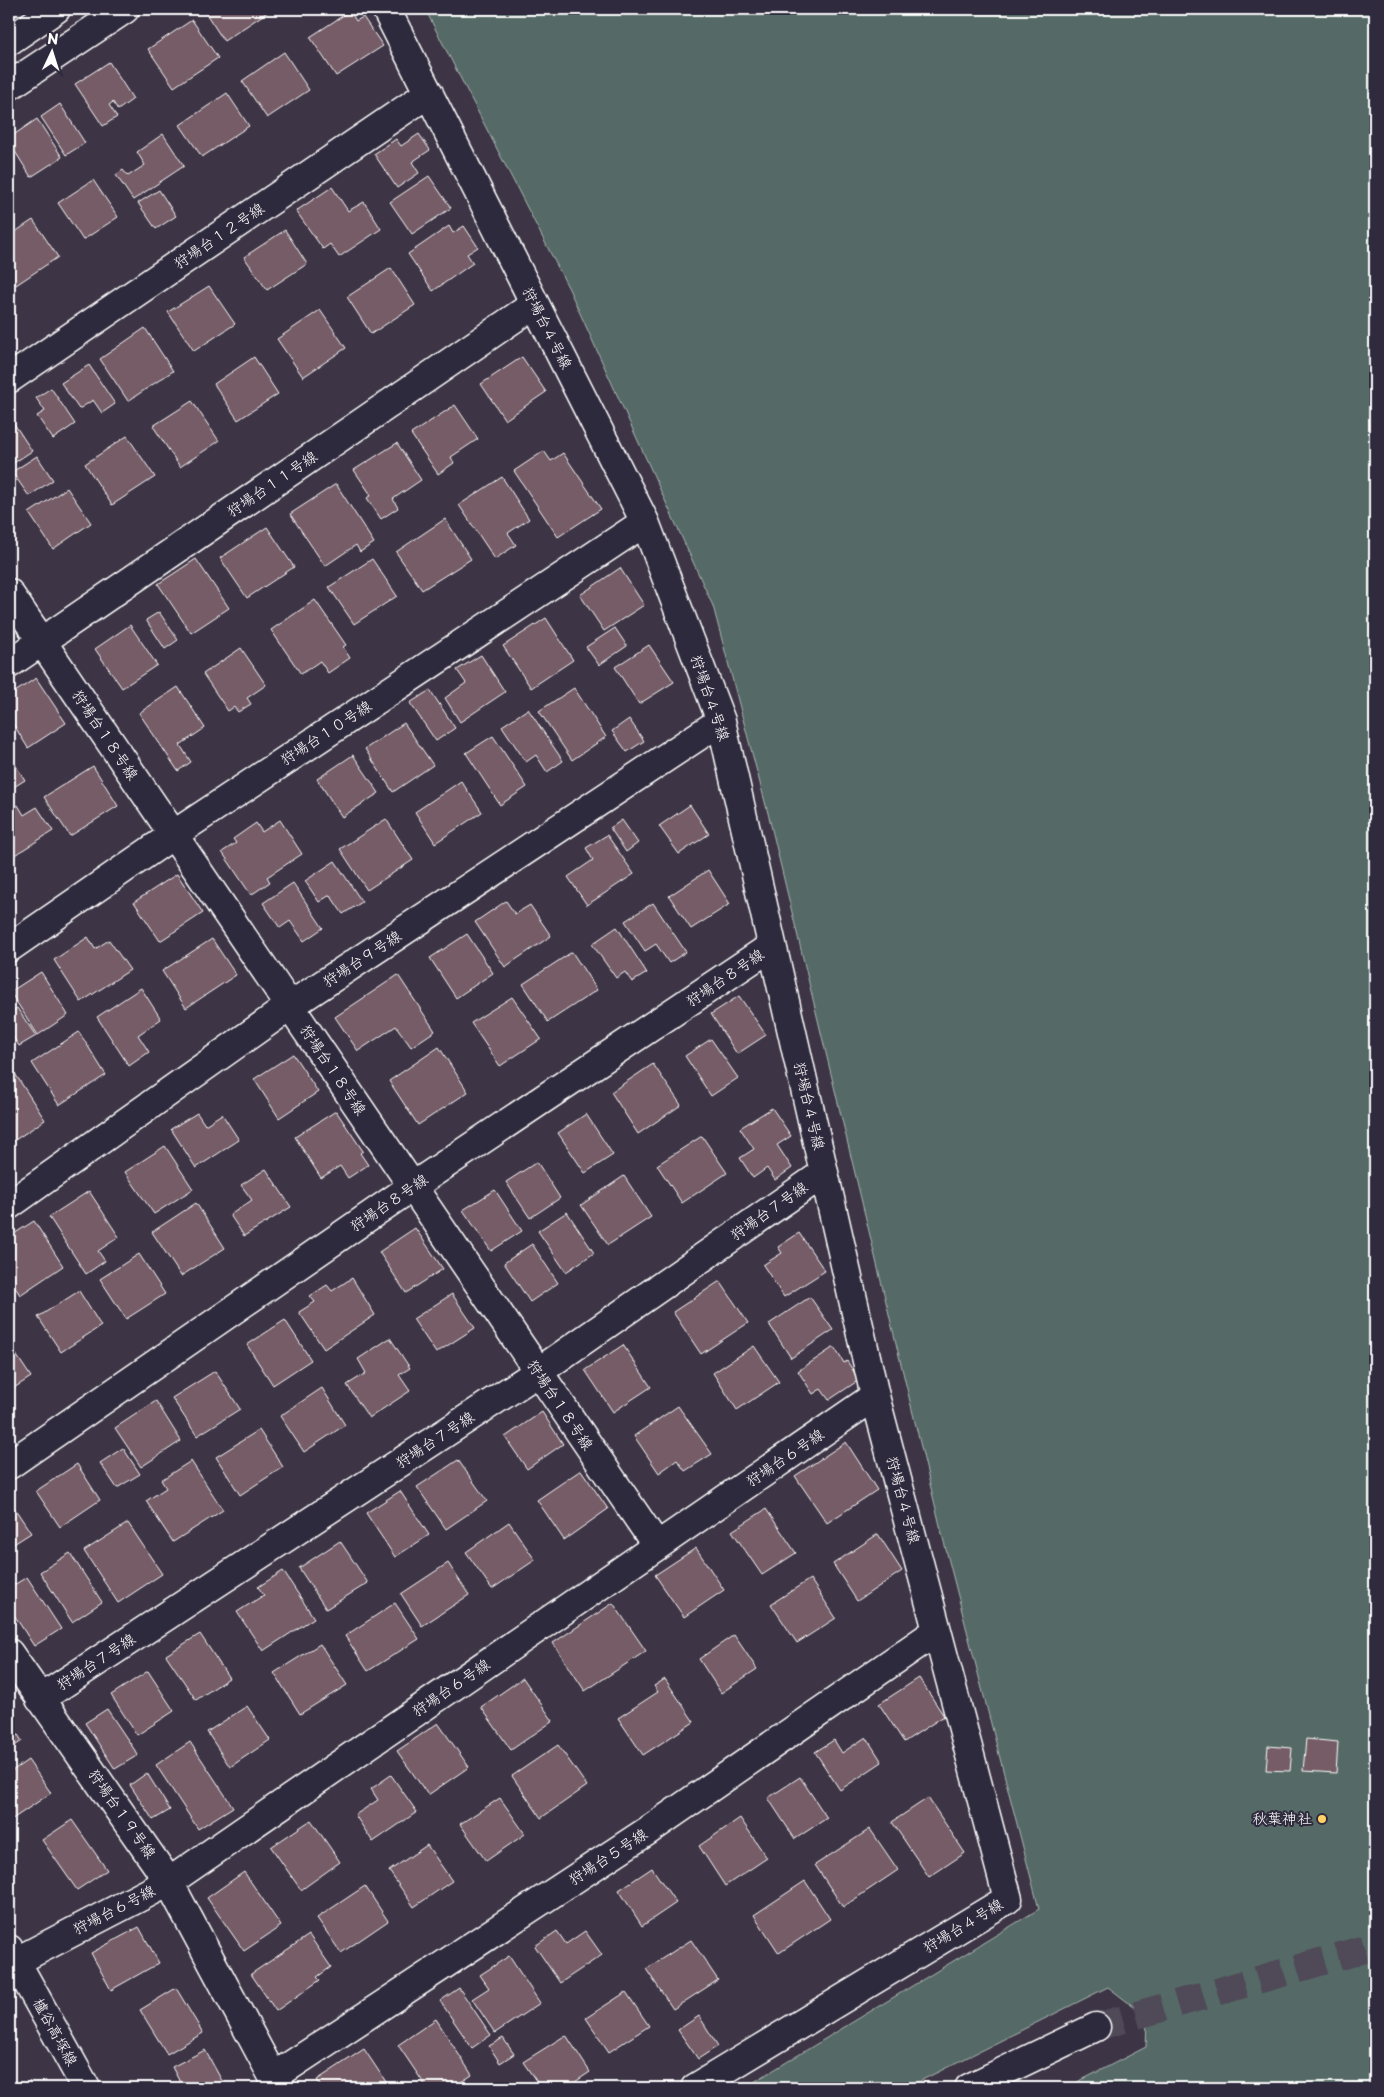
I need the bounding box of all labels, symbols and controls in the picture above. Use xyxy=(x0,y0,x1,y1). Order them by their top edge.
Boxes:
north arrow xyxy=(28,28,78,78)
text: N xyxy=(47,28,59,49)
street label: 狩場台１２号線 xyxy=(168,196,268,274)
street label: 狩場台４号線 xyxy=(518,282,579,373)
street label: 狩場台１１号線 xyxy=(221,444,321,522)
street label: 狩場台４号線 xyxy=(686,651,737,744)
street label: 狩場台１８号線 xyxy=(67,684,145,784)
street label: 狩場台１０号線 xyxy=(275,693,375,770)
street label: 狩場台９号線 xyxy=(317,924,405,992)
street label: 狩場台８号線 xyxy=(680,942,768,1011)
street label: 狩場台１８号線 xyxy=(295,1019,373,1119)
street label: 狩場台４号線 xyxy=(789,1059,832,1152)
street label: 狩場台８号線 xyxy=(344,1167,432,1236)
street label: 狩場台７号線 xyxy=(725,1175,812,1245)
street label: 狩場台１８号線 xyxy=(522,1354,600,1454)
street label: 狩場台７号線 xyxy=(390,1405,478,1473)
street label: 狩場台６号線 xyxy=(740,1422,828,1491)
street label: 狩場台４号線 xyxy=(882,1453,927,1546)
street label: 狩場台７号線 xyxy=(51,1627,139,1695)
street label: 狩場台６号線 xyxy=(406,1652,494,1721)
street label: 狩場台１９号線 xyxy=(84,1764,163,1863)
place label: 秋葉神社 xyxy=(1252,1806,1312,1829)
marker: 秋葉神社 xyxy=(1316,1813,1328,1825)
street label: 狩場台５号線 xyxy=(563,1822,651,1890)
street label: 狩場台６号線 xyxy=(68,1878,159,1939)
street label: 狩場台４号線 xyxy=(918,1892,1007,1958)
street label: 櫨谷高塚線 xyxy=(28,1993,85,2070)

